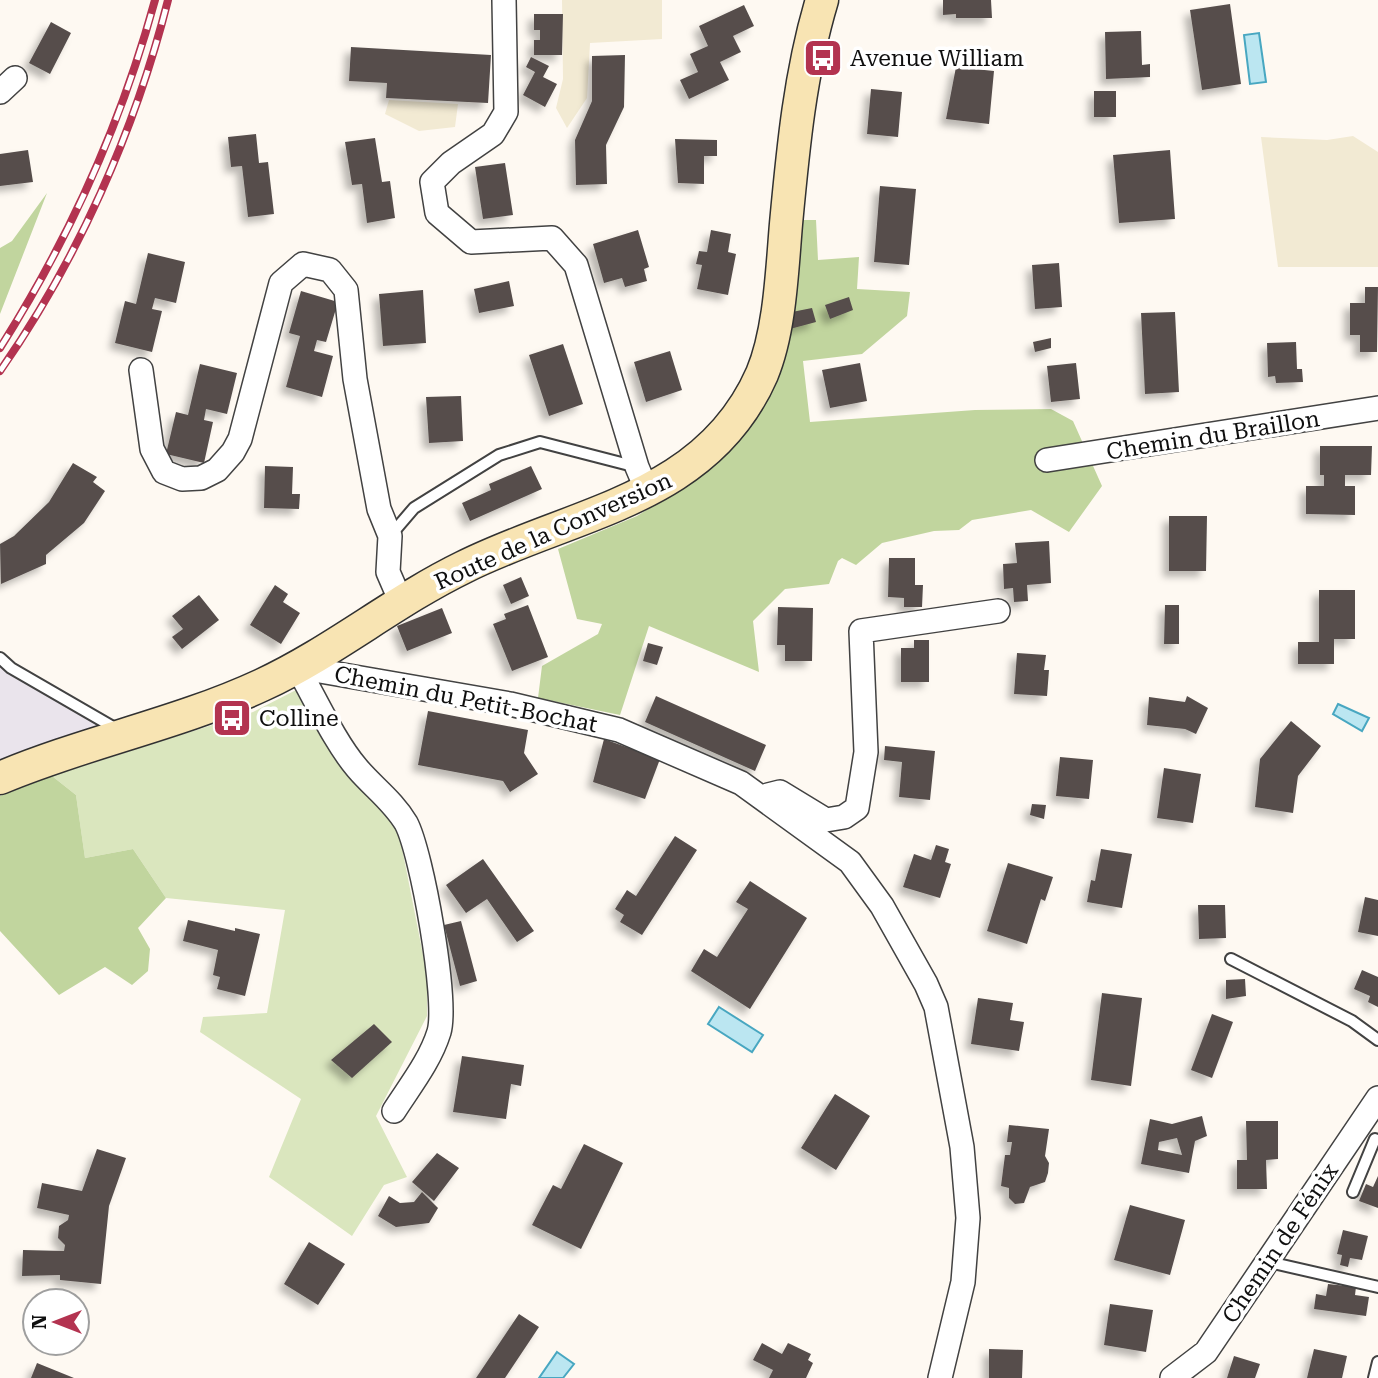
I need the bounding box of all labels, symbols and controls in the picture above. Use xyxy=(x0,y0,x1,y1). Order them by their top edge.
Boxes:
bus stop icon: Avenue William xyxy=(802,37,844,79)
place label: Avenue William xyxy=(850,45,1024,72)
street label: Chemin du Braillon xyxy=(1105,405,1322,466)
street label: Route de la Conversion xyxy=(430,467,676,596)
street label: Chemin du Petit-Bochat xyxy=(332,661,600,738)
bus stop icon: Colline xyxy=(211,697,253,739)
place label: Colline xyxy=(259,705,339,732)
street label: Chemin de Fénix xyxy=(1217,1158,1344,1328)
north arrow xyxy=(21,1287,91,1357)
text: N xyxy=(28,1314,51,1329)

